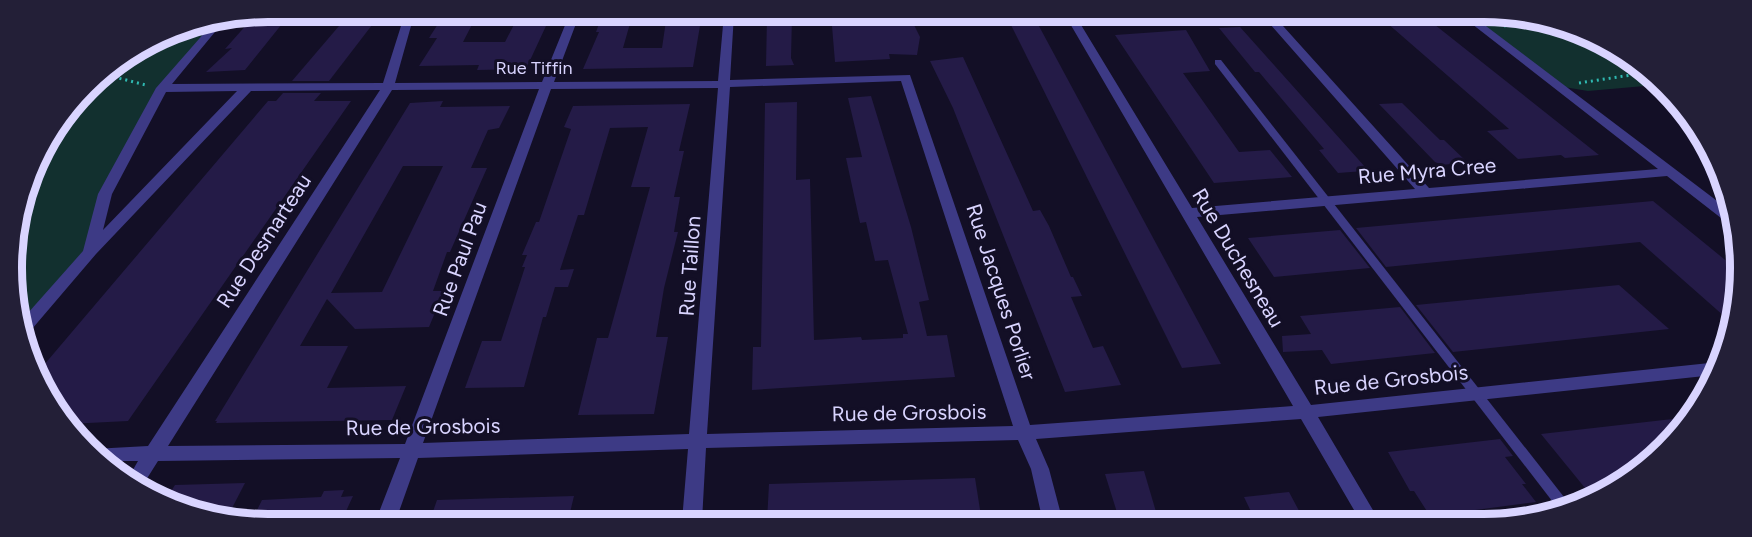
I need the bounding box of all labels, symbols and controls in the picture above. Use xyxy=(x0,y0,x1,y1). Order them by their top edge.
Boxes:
street label: Rue Tiffin xyxy=(495,57,573,79)
street label: Rue Myra Cree xyxy=(1357,152,1497,189)
street label: Rue Desmarteau xyxy=(211,169,316,312)
street label: Rue Duchesneau xyxy=(1187,184,1290,332)
street label: Rue Paul Pau xyxy=(427,198,492,320)
street label: Rue Jacques Porlier xyxy=(961,200,1042,383)
street label: Rue Taillon xyxy=(674,215,705,317)
street label: Rue de Grosbois xyxy=(1313,359,1469,400)
street label: Rue de Grosbois xyxy=(831,399,987,426)
street label: Rue de Grosbois xyxy=(345,413,501,440)

